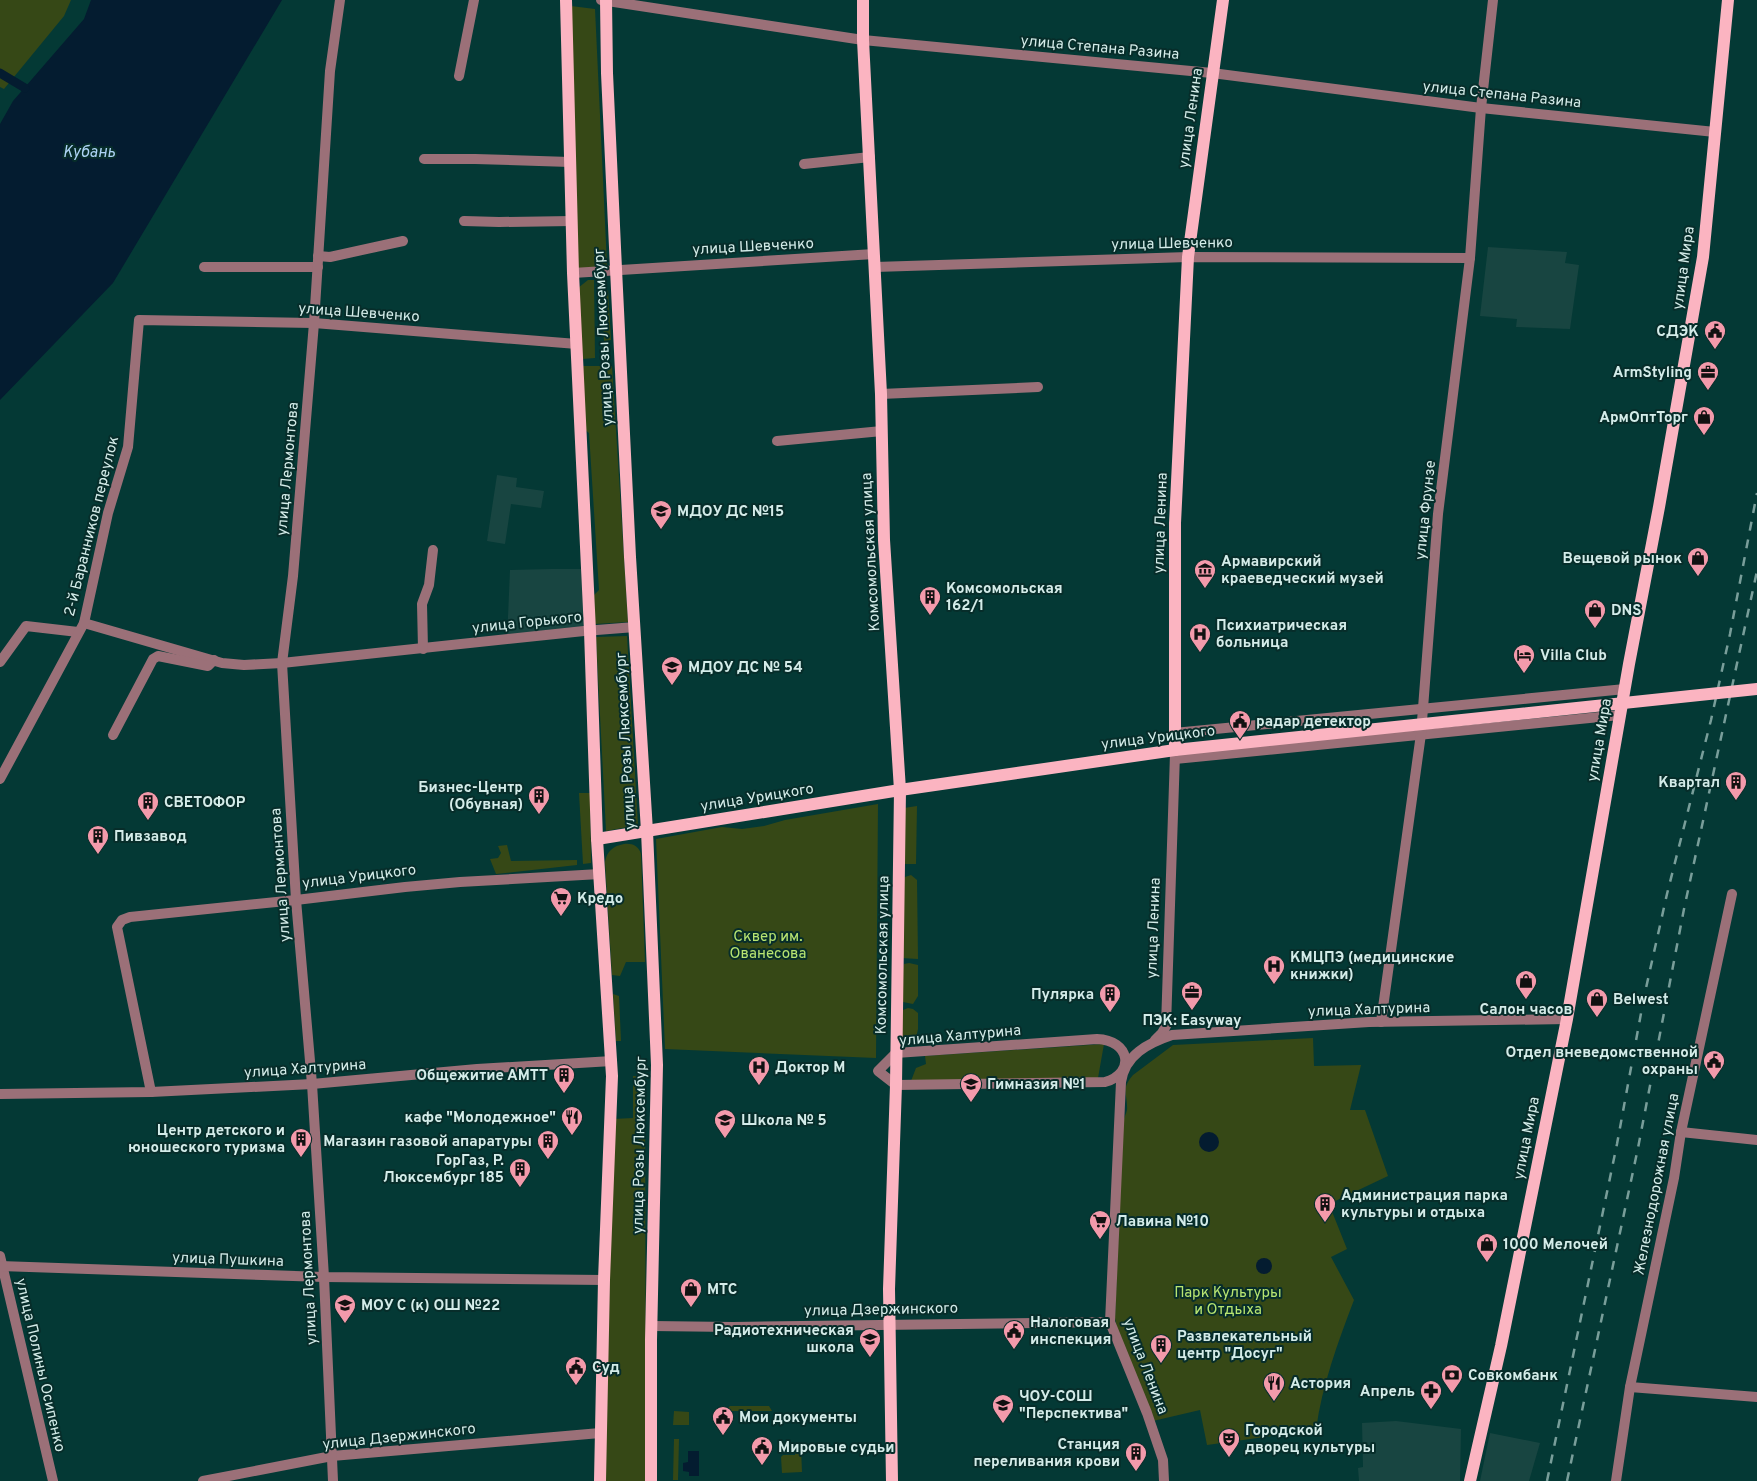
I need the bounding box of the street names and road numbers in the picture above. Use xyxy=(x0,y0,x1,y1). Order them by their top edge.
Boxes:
street label: улица Степана Разина xyxy=(1020,32,1180,65)
street label: улица Ленина xyxy=(1175,67,1208,170)
street label: улица Степана Разина xyxy=(1422,78,1582,113)
street label: улица Мира xyxy=(1669,225,1700,311)
street label: улица Шевченко xyxy=(1111,234,1233,255)
street label: улица Шевченко xyxy=(692,235,814,260)
street label: улица Розы Люксембург xyxy=(590,248,619,426)
street label: улица Шевченко xyxy=(298,300,420,327)
street label: улица Лермонтова xyxy=(273,401,304,537)
street label: 2-й Баранников переулок xyxy=(61,434,124,619)
street label: улица Фрунзе xyxy=(1412,459,1441,561)
street label: Комсомольская улица xyxy=(858,472,885,632)
street label: улица Ленина xyxy=(1150,472,1173,574)
street label: улица Горького xyxy=(471,608,583,639)
street label: улица Розы Люксембург xyxy=(612,652,641,830)
street label: улица Мира xyxy=(1584,697,1617,783)
street label: улица Урицкого xyxy=(1100,722,1216,755)
street label: улица Урицкого xyxy=(699,780,815,817)
street label: улица Лермонтова xyxy=(267,807,296,943)
street label: улица Урицкого xyxy=(301,861,417,894)
street label: Комсомольская улица xyxy=(873,875,894,1035)
street label: улица Ленина xyxy=(1143,877,1166,979)
street label: улица Халтурина xyxy=(1308,999,1431,1022)
street label: улица Халтурина xyxy=(898,1022,1022,1051)
street label: улица Халтурина xyxy=(243,1056,367,1083)
street label: улица Розы Люксембург xyxy=(629,1056,652,1234)
street label: Железнодорожная улица xyxy=(1631,1092,1684,1277)
street label: улица Мира xyxy=(1510,1095,1545,1181)
street label: улица Лермонтова xyxy=(296,1210,323,1346)
street label: улица Пушкина xyxy=(172,1249,284,1272)
street label: улица Полины Осипенко xyxy=(10,1277,69,1454)
street label: улица Дзержинского xyxy=(804,1300,958,1321)
street label: улица Ленина xyxy=(1118,1316,1172,1417)
street label: улица Дзержинского xyxy=(322,1420,477,1455)

